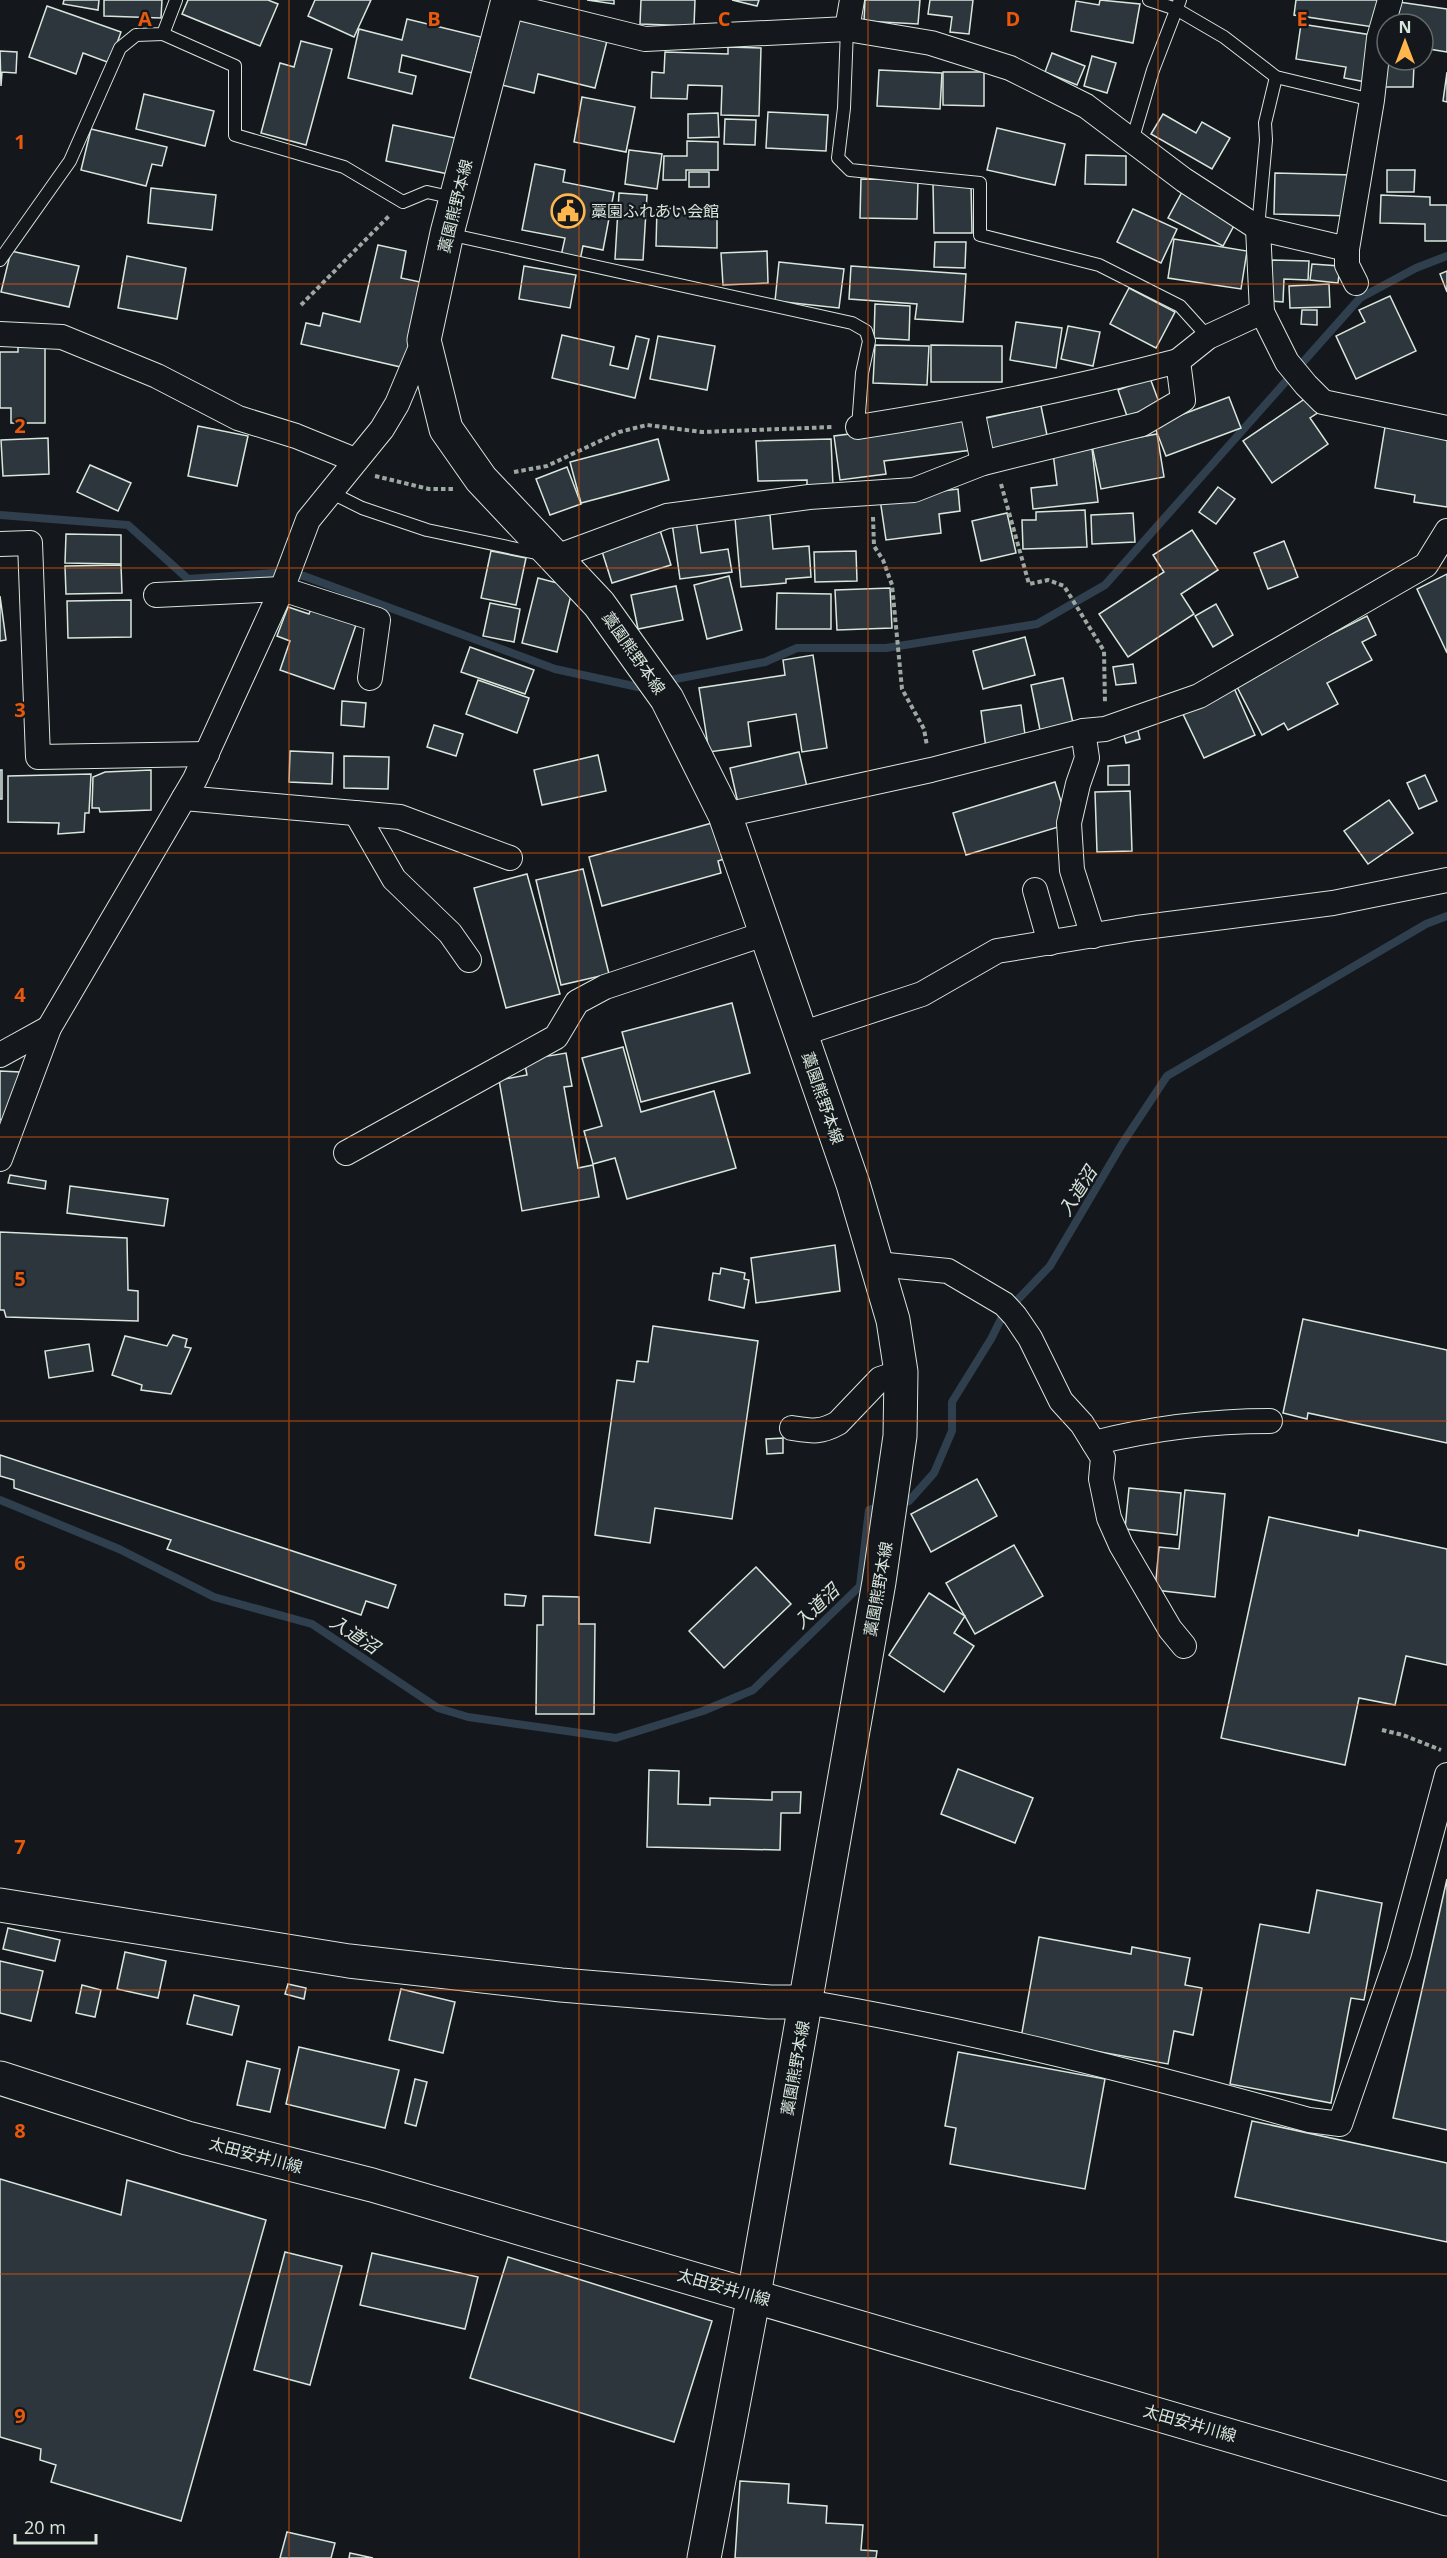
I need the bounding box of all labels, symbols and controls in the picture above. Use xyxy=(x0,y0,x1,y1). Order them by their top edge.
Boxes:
text: A xyxy=(138,5,152,32)
text: B xyxy=(427,5,441,32)
text: C xyxy=(718,5,731,32)
text: D xyxy=(1006,5,1020,32)
text: E xyxy=(1296,5,1308,32)
north arrow xyxy=(1375,12,1435,72)
text: N xyxy=(1398,16,1412,38)
text: 1 xyxy=(14,128,26,155)
street label: 藁園熊野本線 xyxy=(433,157,477,255)
public building icon: 藁園ふれあい会館 xyxy=(550,193,586,229)
place label: 藁園ふれあい会館 xyxy=(591,200,719,222)
text: 2 xyxy=(14,412,26,439)
street label: 藁園熊野本線 xyxy=(597,607,671,699)
text: 3 xyxy=(14,696,26,723)
text: 4 xyxy=(14,981,26,1008)
street label: 藁園熊野本線 xyxy=(797,1049,849,1147)
water label: 入道沼 xyxy=(1053,1159,1103,1220)
text: 5 xyxy=(14,1265,26,1292)
street label: 藁園熊野本線 xyxy=(859,1540,897,1638)
text: 6 xyxy=(14,1549,26,1576)
water label: 入道沼 xyxy=(788,1577,846,1633)
water label: 入道沼 xyxy=(326,1609,387,1660)
text: 7 xyxy=(14,1833,26,1860)
street label: 藁園熊野本線 xyxy=(776,2019,814,2117)
text: 8 xyxy=(14,2117,26,2144)
street label: 太田安井川線 xyxy=(207,2132,305,2178)
street label: 太田安井川線 xyxy=(675,2263,773,2311)
street label: 太田安井川線 xyxy=(1141,2399,1239,2447)
text: 9 xyxy=(14,2402,26,2429)
scale bar xyxy=(15,2507,96,2545)
text: 20 m xyxy=(24,2515,66,2539)

